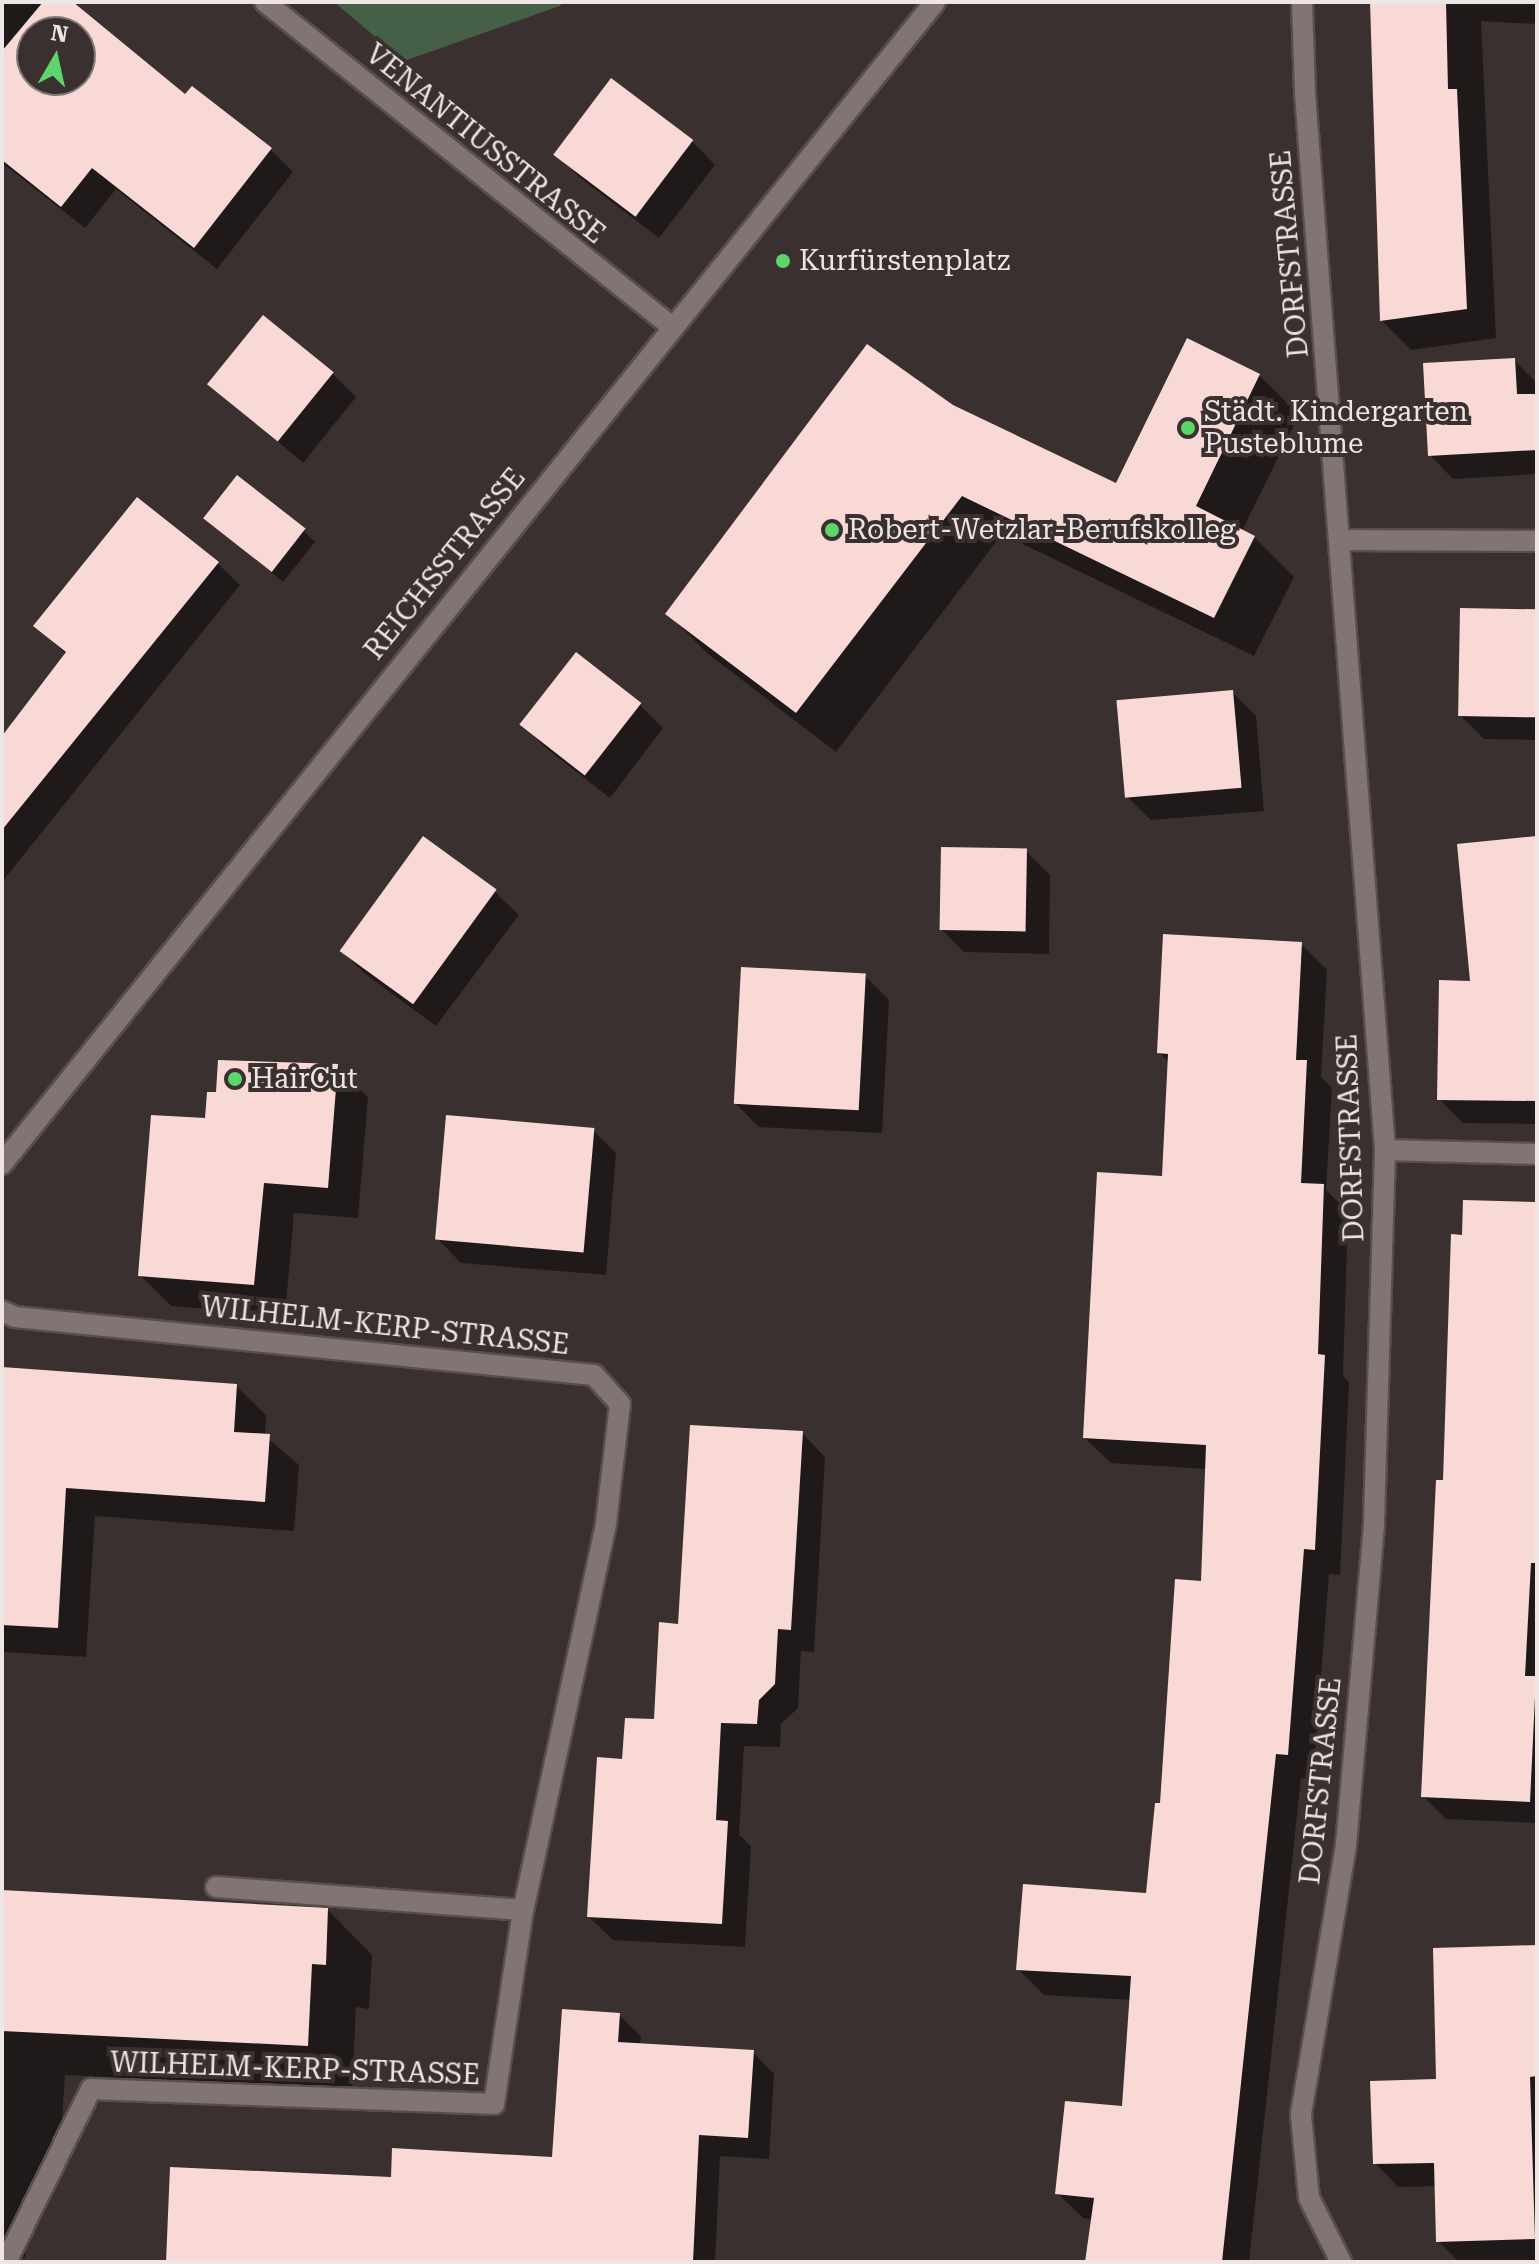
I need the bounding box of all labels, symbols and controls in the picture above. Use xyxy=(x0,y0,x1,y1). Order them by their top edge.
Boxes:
north arrow xyxy=(16,16,96,96)
text: N xyxy=(49,20,70,47)
street label: VENANTIUSSTRASSE xyxy=(359,37,611,251)
street label: DORFSTRASSE xyxy=(1264,149,1316,359)
place label: Kurfürstenplatz xyxy=(799,244,1010,278)
marker: Kurfürstenplatz xyxy=(774,252,792,270)
place label: Städt. Kindergarten Pusteblume xyxy=(1204,395,1468,461)
marker: Städt. Kindergarten Pusteblume xyxy=(1179,419,1197,437)
street label: REICHSSTRASSE xyxy=(358,462,532,666)
place label: Robert-Wetzlar-Berufskolleg xyxy=(848,513,1236,547)
marker: Robert-Wetzlar-Berufskolleg xyxy=(823,521,841,539)
street label: DORFSTRASSE xyxy=(1331,1033,1371,1243)
place label: HairCut xyxy=(251,1062,358,1096)
marker: HairCut xyxy=(226,1070,244,1088)
street label: WILHELM-KERP-STRASSE xyxy=(199,1290,571,1362)
street label: DORFSTRASSE xyxy=(1293,1676,1349,1886)
street label: WILHELM-KERP-STRASSE xyxy=(110,2046,480,2092)

